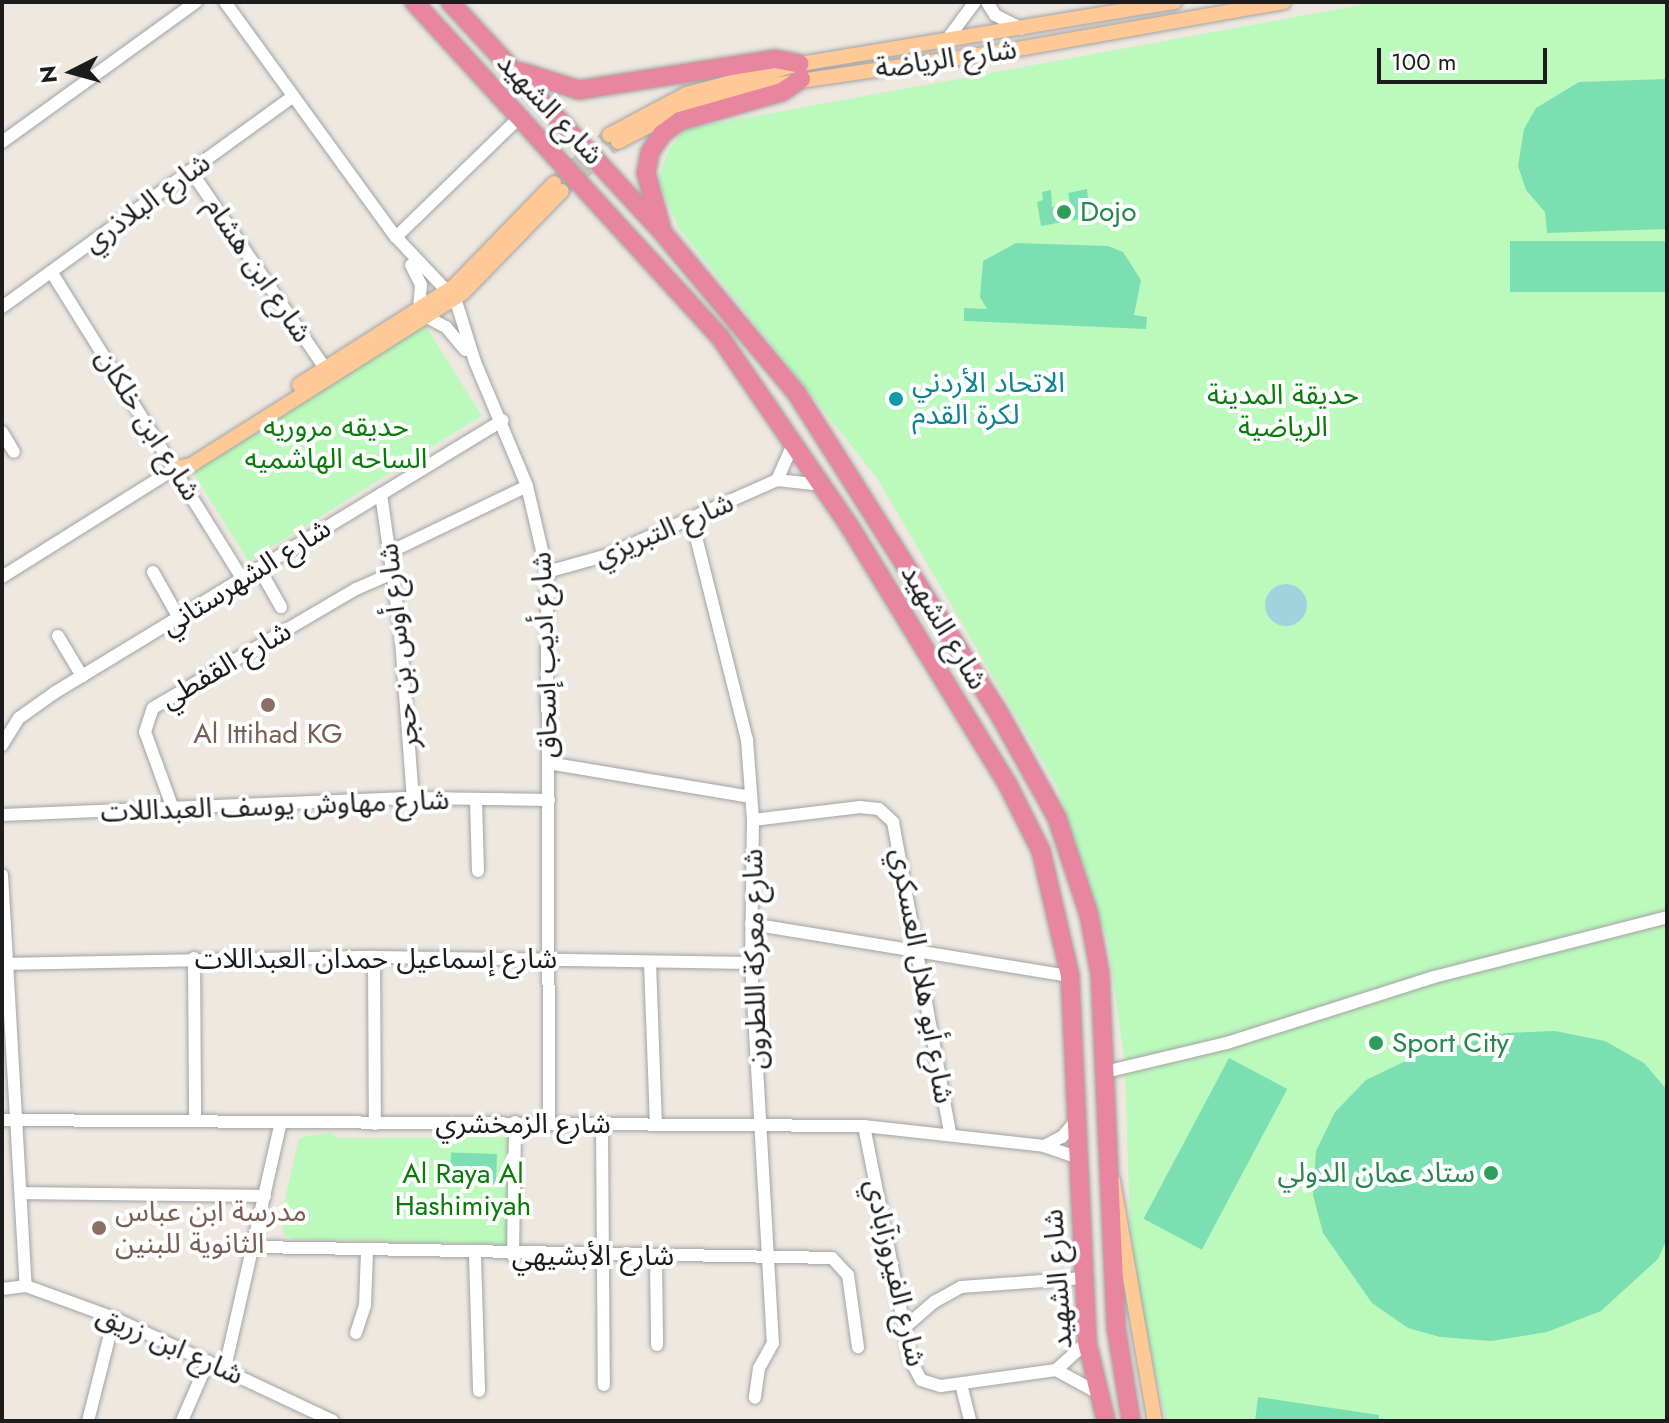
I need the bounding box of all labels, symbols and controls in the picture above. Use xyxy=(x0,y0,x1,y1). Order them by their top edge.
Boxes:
north arrow xyxy=(32,32,112,112)
street label: شارع الرياضة xyxy=(873,32,1019,86)
scale bar xyxy=(1381,32,1551,82)
text: 100 m xyxy=(1391,44,1457,79)
street label: شارع الشهيد xyxy=(490,46,610,172)
text: N xyxy=(31,64,65,85)
street label: شارع البلاذري xyxy=(77,146,217,260)
street label: شارع ابن هشام xyxy=(197,191,319,349)
place label: Dojo xyxy=(1080,195,1137,229)
marker: Dojo xyxy=(1055,203,1073,221)
street label: شارع ابن خلكان xyxy=(88,343,208,507)
place label: الاتحاد الأردني لكرة القدم xyxy=(912,366,1065,432)
park label: حديقة المدينة الرياضية xyxy=(1207,378,1359,444)
marker: الاتحاد الأردني لكرة القدم xyxy=(887,390,905,408)
park label: حديقه مروريه الساحه الهاشميه xyxy=(245,410,427,476)
street label: شارع التبريزي xyxy=(589,486,739,574)
street label: شارع الشهرستاني xyxy=(155,511,337,643)
street label: شارع أوس بن حجر xyxy=(372,542,426,750)
street label: شارع أديب إسحاق xyxy=(525,551,565,759)
street label: شارع الشهيد xyxy=(893,558,995,696)
street label: شارع القفطي xyxy=(155,614,297,716)
marker: Al Ittihad KG xyxy=(259,696,277,714)
place label: Al Ittihad KG xyxy=(193,717,343,751)
street label: شارع مهاوش يوسف العبداللات xyxy=(100,783,450,829)
street label: شارع أبو هلال العسكري xyxy=(883,846,961,1106)
street label: شارع معركة اللطرون xyxy=(736,848,774,1070)
street label: شارع إسماعيل حمدان العبداللات xyxy=(195,942,557,976)
place label: Sport City xyxy=(1392,1026,1509,1060)
marker: Sport City xyxy=(1367,1034,1385,1052)
street label: شارع الزمخشري xyxy=(435,1107,611,1141)
place label: ستاد عمان الدولي xyxy=(1277,1156,1475,1190)
park label: Al Raya Al Hashimiyah xyxy=(395,1157,531,1223)
marker: ستاد عمان الدولي xyxy=(1482,1164,1500,1182)
street label: شارع الفيروزآبادي xyxy=(857,1176,933,1370)
place label: مدرسة ابن عباس الثانوية للبنين xyxy=(115,1195,307,1261)
street label: شارع الشهيد xyxy=(1036,1208,1080,1350)
marker: مدرسة ابن عباس الثانوية للبنين xyxy=(90,1219,108,1237)
street label: شارع الأبشيهي xyxy=(512,1239,674,1273)
street label: شارع ابن زريق xyxy=(92,1298,248,1392)

